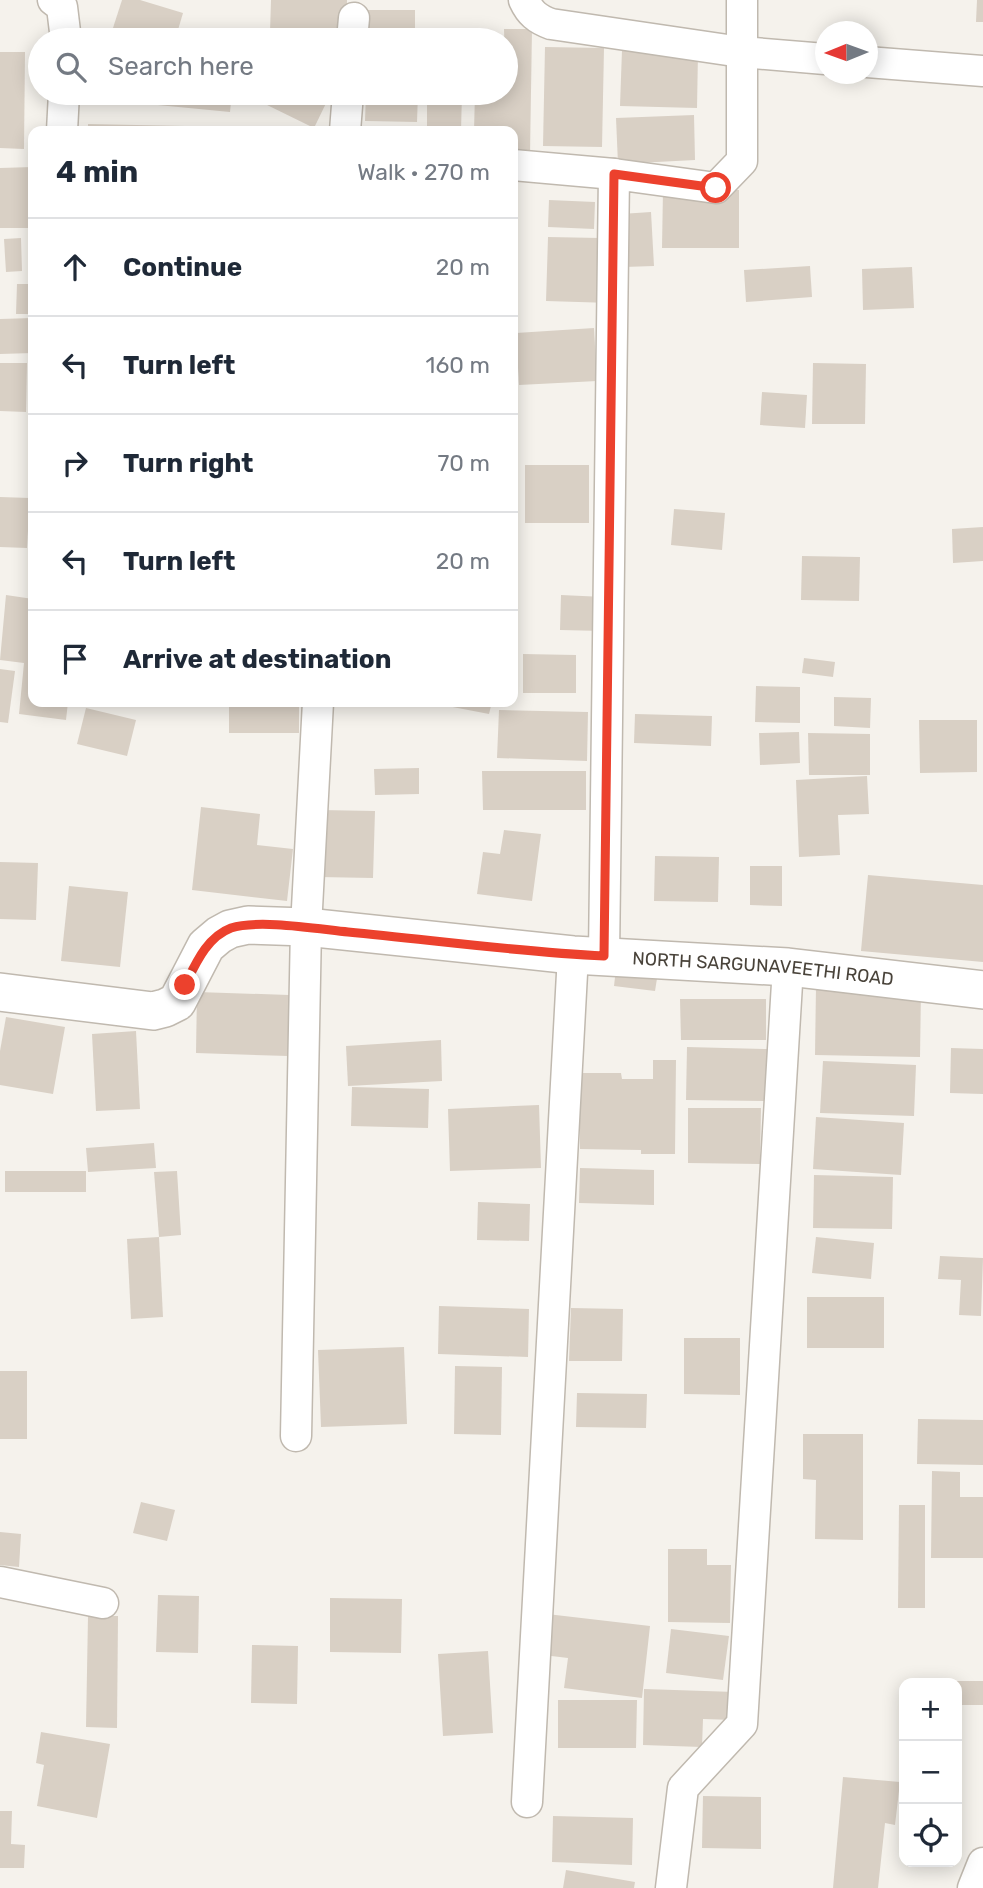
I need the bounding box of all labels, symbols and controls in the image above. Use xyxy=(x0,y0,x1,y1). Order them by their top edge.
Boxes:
north arrow xyxy=(815,21,878,84)
search box xyxy=(28,28,518,105)
icon: search xyxy=(52,48,90,86)
text: Search here xyxy=(108,51,254,82)
text: 4 min xyxy=(56,154,138,190)
text: Walk · 270 m xyxy=(357,158,490,186)
route start xyxy=(700,172,731,203)
icon: ahead xyxy=(56,248,94,286)
text: Continue xyxy=(123,252,242,283)
text: 20 m xyxy=(436,253,490,281)
icon: left xyxy=(56,346,94,384)
text: Turn left xyxy=(123,350,235,381)
text: 160 m xyxy=(426,351,490,379)
icon: right xyxy=(56,444,94,482)
text: Turn right xyxy=(123,448,253,479)
text: 70 m xyxy=(438,449,490,477)
icon: left xyxy=(56,542,94,580)
text: Turn left xyxy=(123,546,235,577)
text: 20 m xyxy=(436,547,490,575)
icon: arrive xyxy=(56,640,94,678)
text: Arrive at destination xyxy=(123,644,391,675)
street label: NORTH SARGUNAVEETHI ROAD xyxy=(632,947,895,990)
route end xyxy=(169,969,200,1000)
map controls xyxy=(899,1678,962,1867)
button: + xyxy=(899,1678,962,1741)
button: − xyxy=(899,1741,962,1804)
button: locate xyxy=(899,1804,962,1867)

